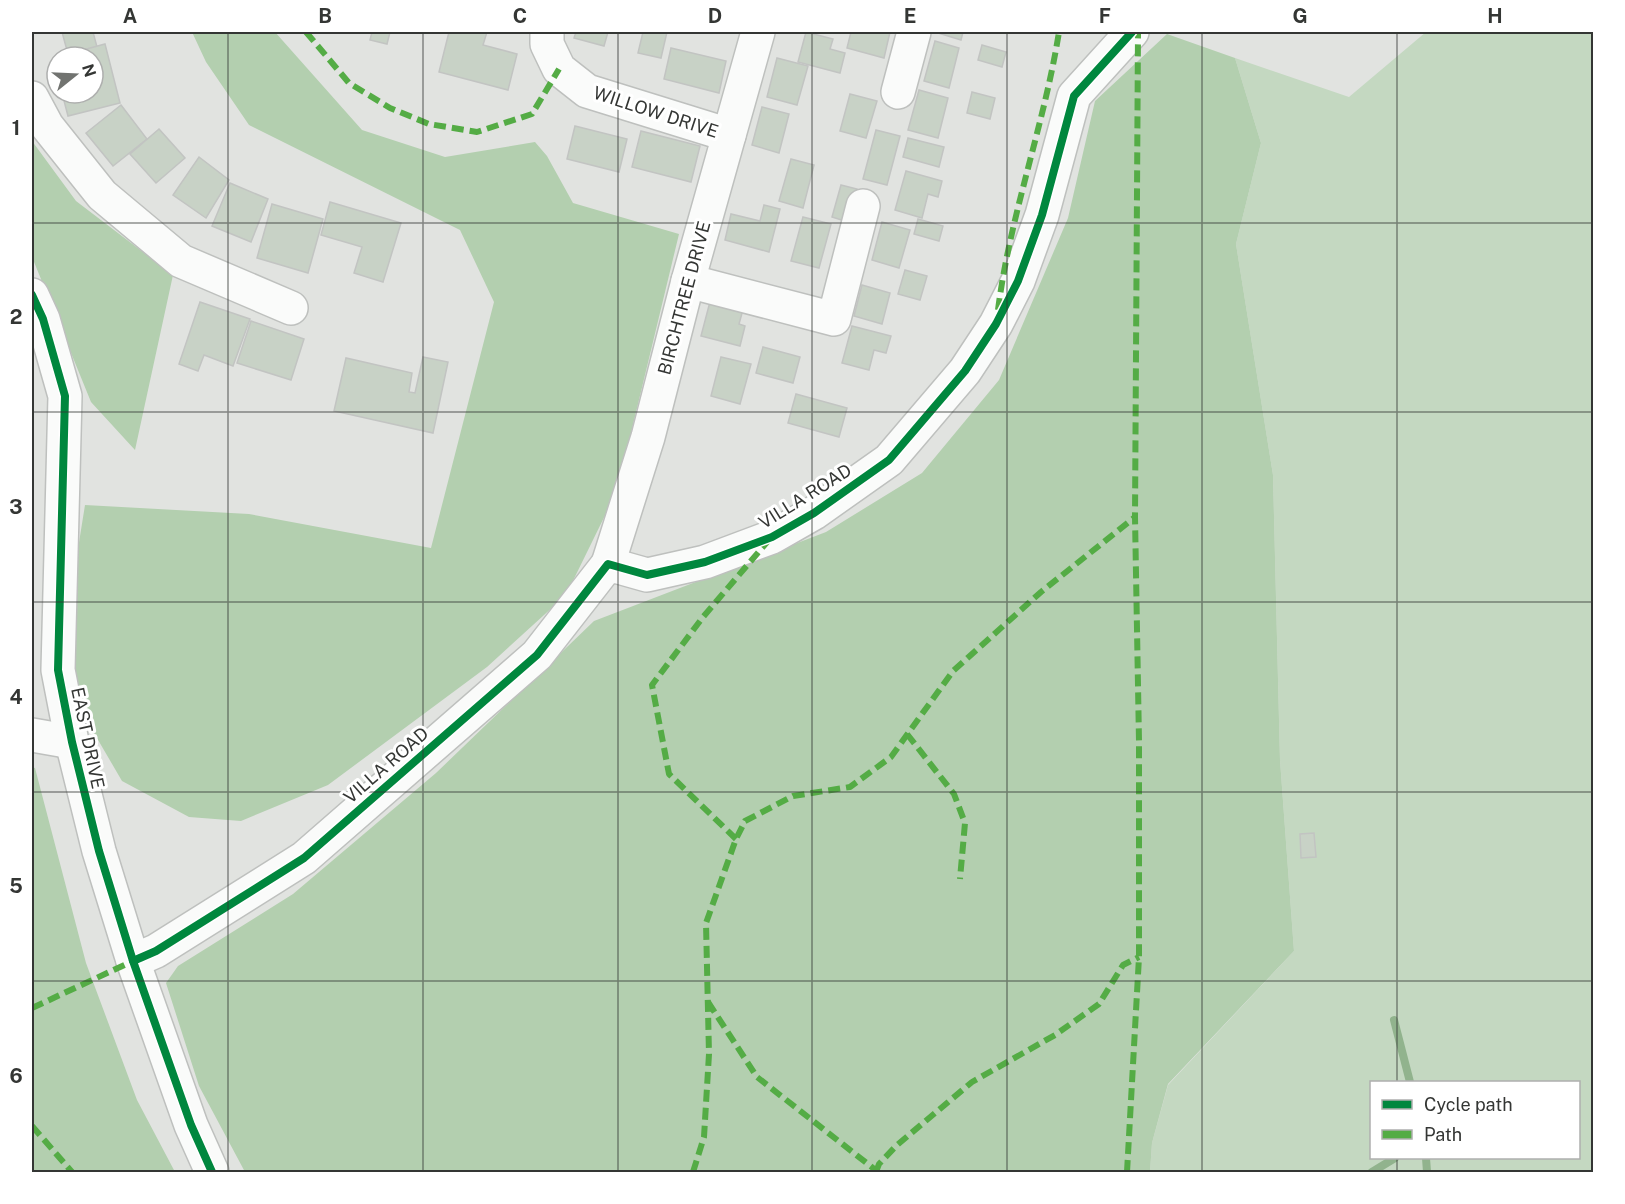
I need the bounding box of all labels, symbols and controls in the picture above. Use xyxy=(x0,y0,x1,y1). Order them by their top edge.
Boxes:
text: A xyxy=(123,4,137,28)
text: B xyxy=(318,4,332,28)
text: C xyxy=(513,4,527,28)
text: D xyxy=(708,4,722,28)
text: E xyxy=(904,4,916,28)
text: F xyxy=(1099,4,1111,28)
text: G xyxy=(1292,4,1308,28)
text: H xyxy=(1487,4,1503,28)
north arrow xyxy=(45,45,105,105)
text: N xyxy=(78,62,100,79)
street label: WILLOW DRIVE xyxy=(591,82,721,142)
text: 1 xyxy=(12,116,20,140)
street label: BIRCHTREE DRIVE xyxy=(653,219,715,377)
text: 2 xyxy=(10,305,22,329)
street label: VILLA ROAD xyxy=(755,459,855,533)
text: 3 xyxy=(9,495,23,519)
text: 4 xyxy=(9,685,23,709)
street label: EAST DRIVE xyxy=(67,685,109,791)
street label: VILLA ROAD xyxy=(339,723,433,807)
text: 5 xyxy=(9,874,23,898)
text: 6 xyxy=(9,1064,23,1088)
legend xyxy=(1370,1081,1580,1159)
text: Cycle path xyxy=(1424,1094,1513,1115)
text: Path xyxy=(1424,1124,1462,1145)

